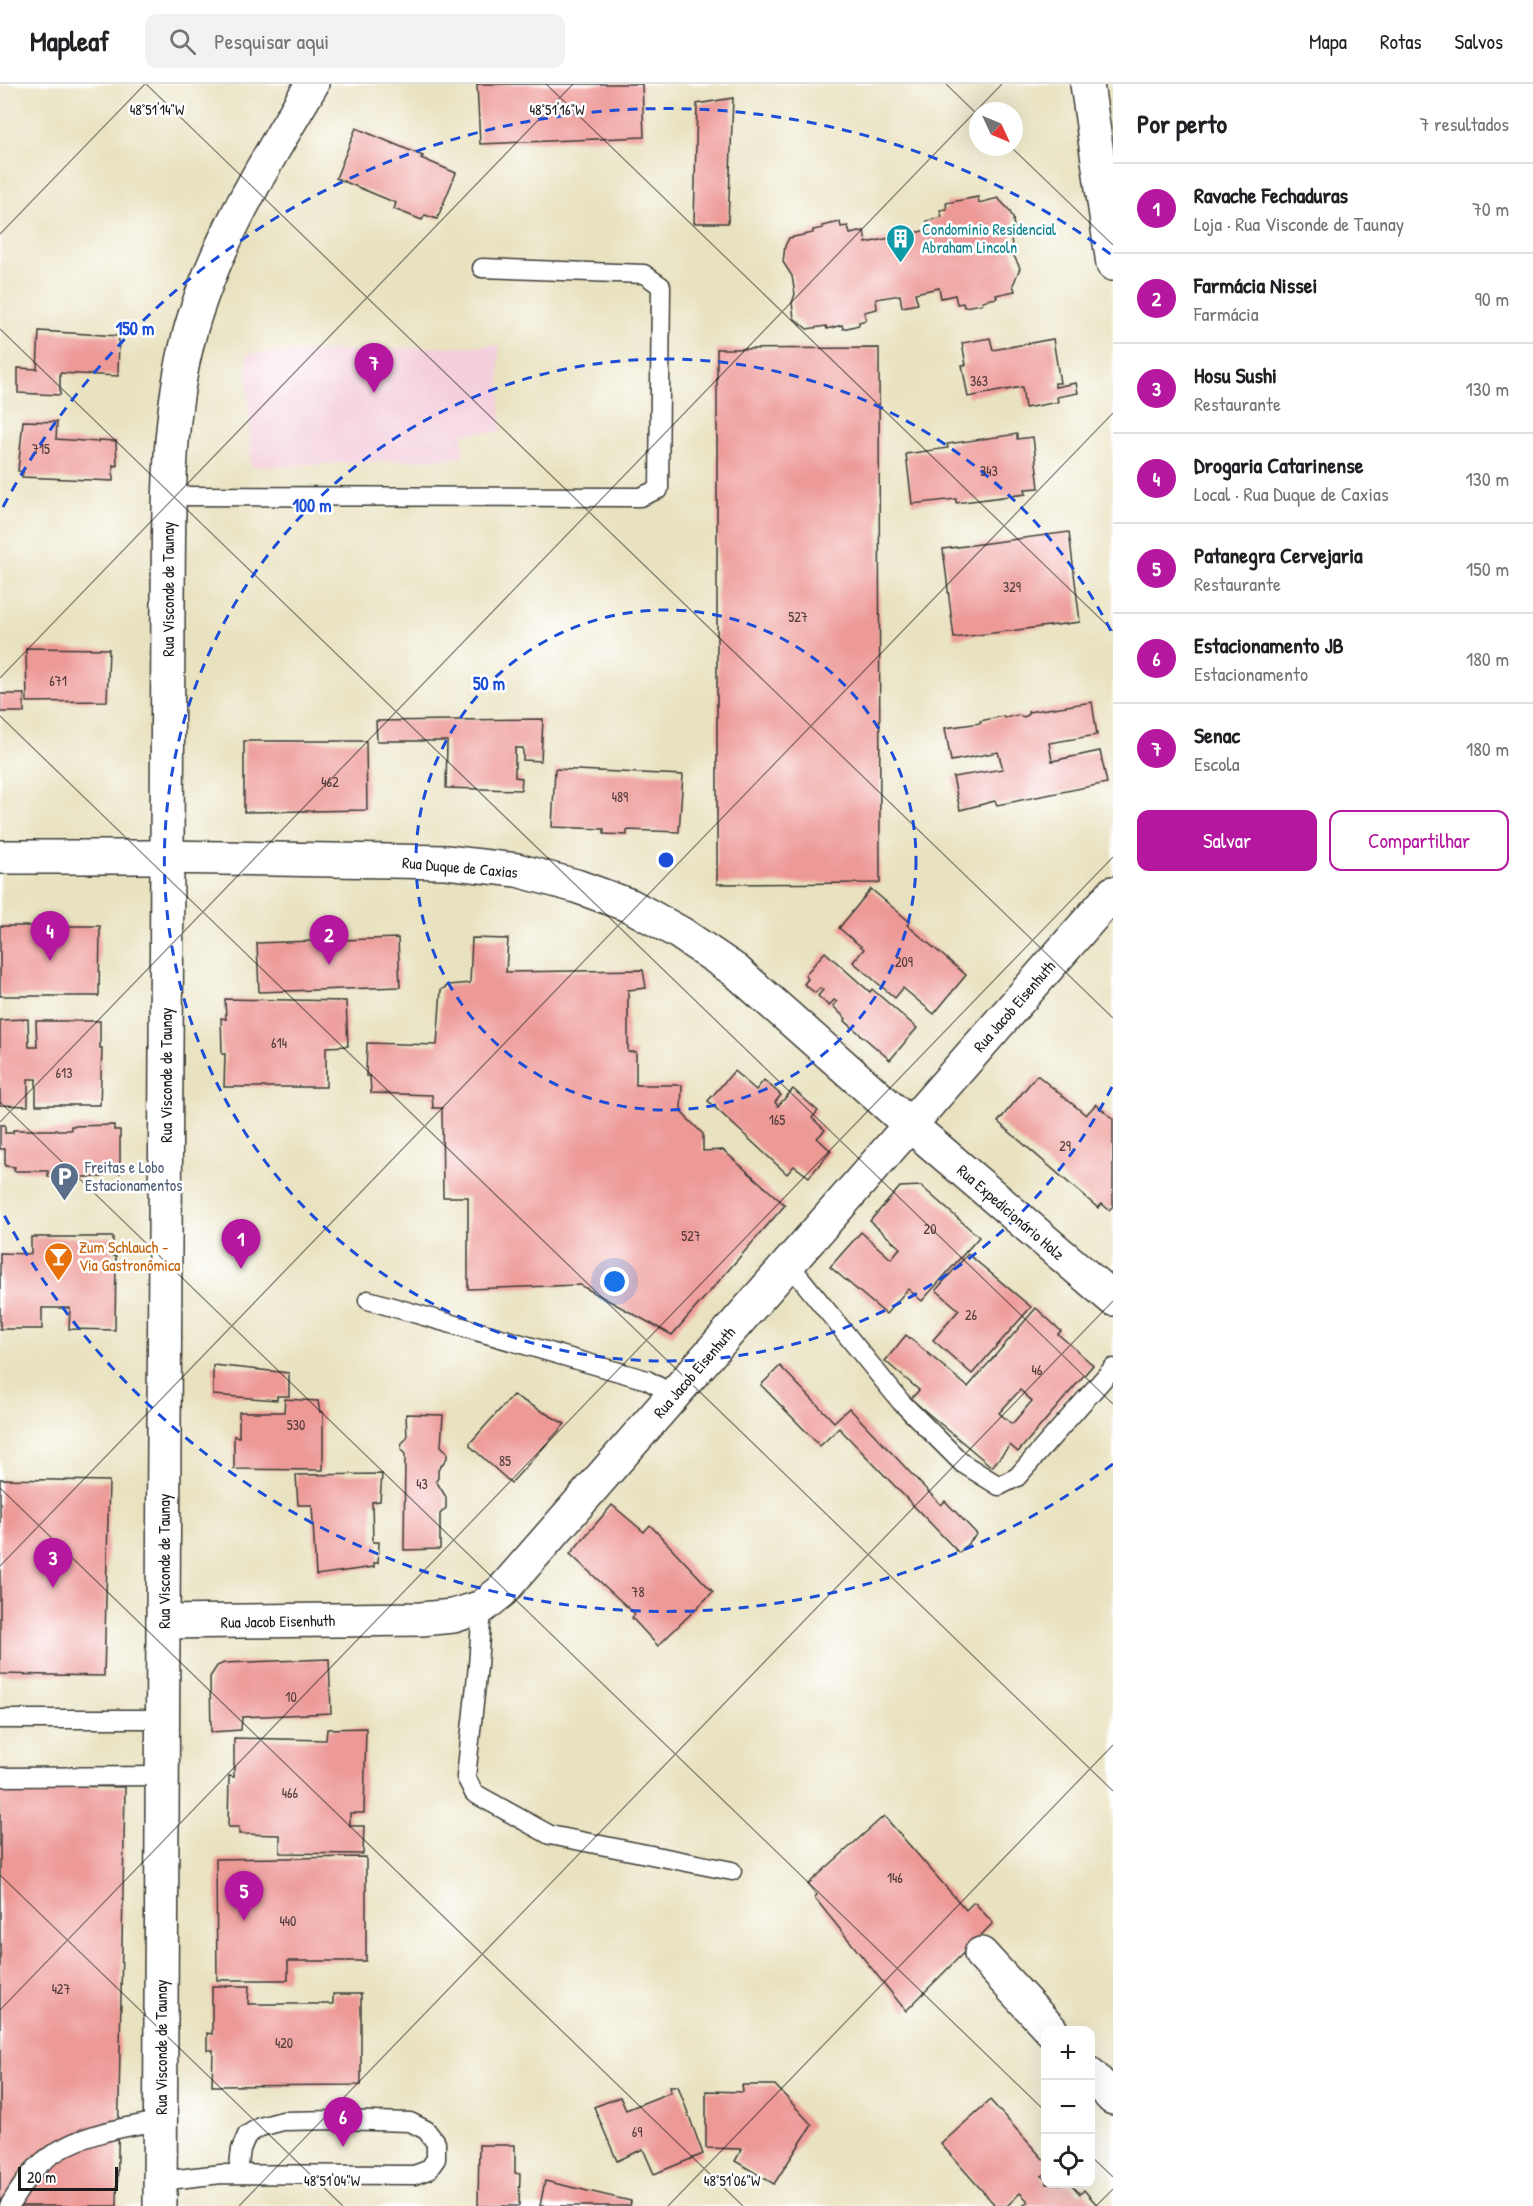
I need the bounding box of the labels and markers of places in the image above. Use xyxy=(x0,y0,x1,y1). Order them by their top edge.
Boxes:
place label: Condomínio Residencial Abraham Lincoln xyxy=(922,218,1057,258)
building icon: Condomínio Residencial Abraham Lincoln xyxy=(885,222,917,264)
pin: 7 xyxy=(354,344,394,393)
centre of rings xyxy=(656,850,676,870)
pin: 4 xyxy=(31,912,70,961)
pin: 2 xyxy=(310,916,348,965)
place label: Freitas e Lobo Estacionamentos xyxy=(84,1156,182,1196)
parking icon: Freitas e Lobo Estacionamentos xyxy=(48,1160,80,1202)
pin: 1 xyxy=(222,1220,260,1269)
place label: Zum Schlauch - Via Gastronômica xyxy=(79,1236,180,1276)
bar icon: Zum Schlauch - Via Gastronômica xyxy=(42,1240,74,1282)
pin: 3 xyxy=(34,1538,72,1588)
pin: 5 xyxy=(224,1872,264,1921)
pin: 6 xyxy=(324,2098,362,2147)

